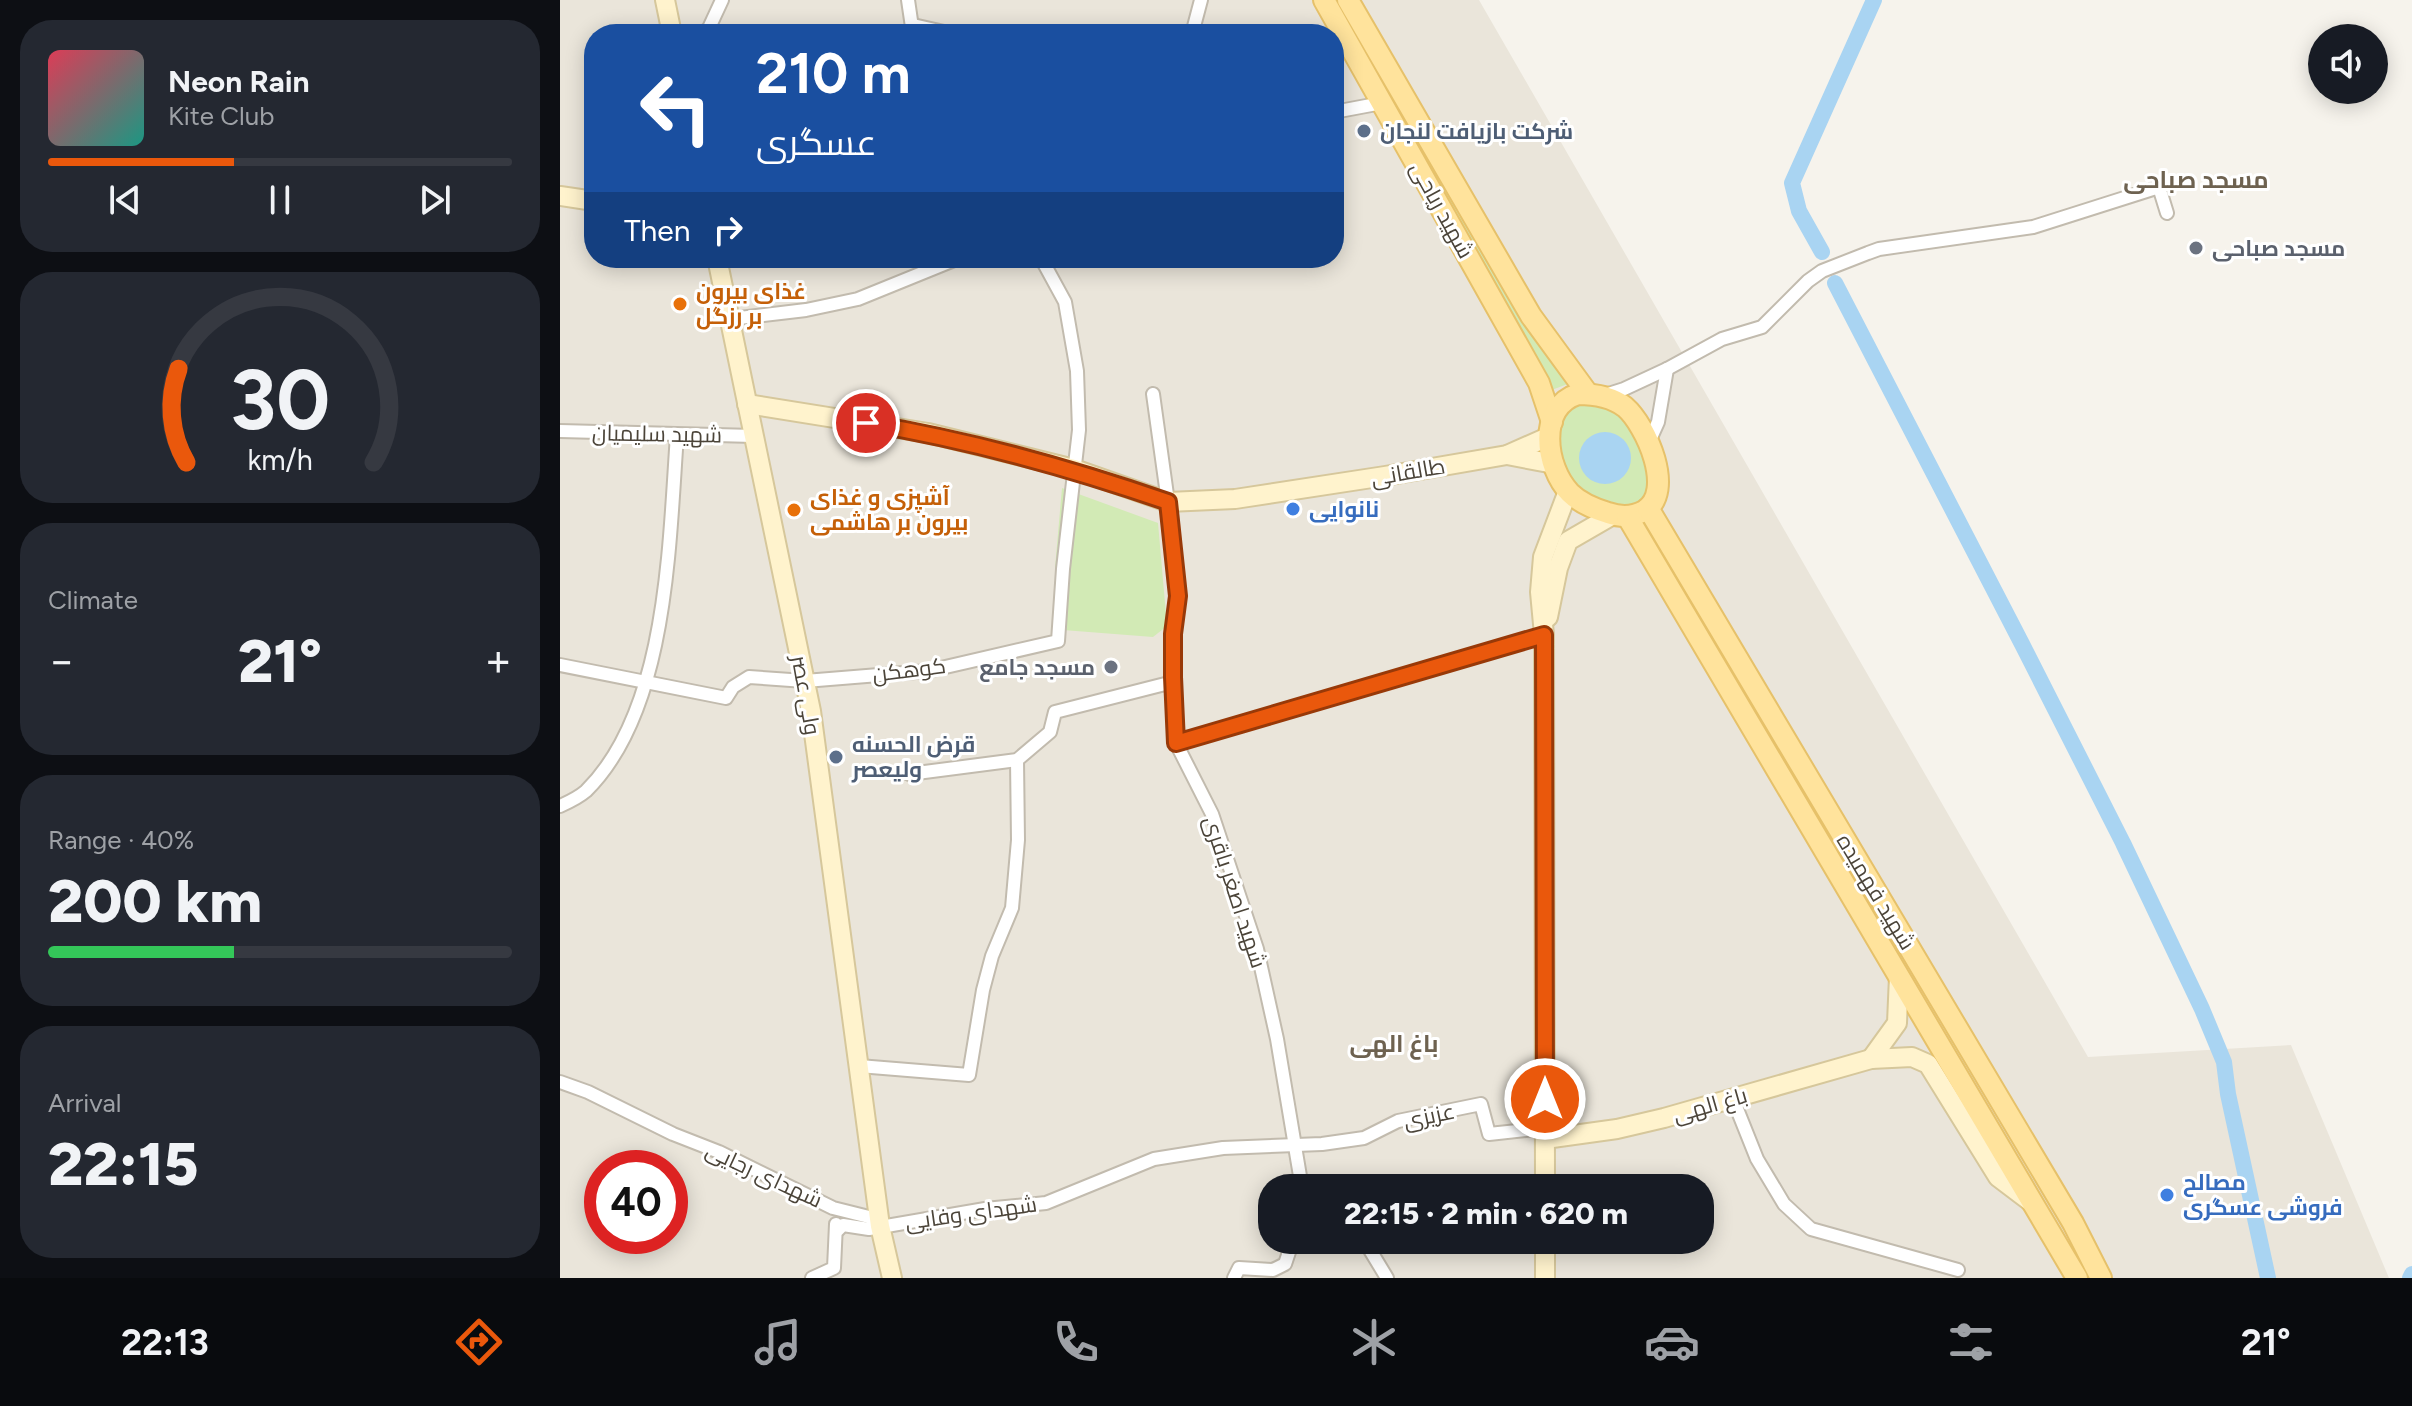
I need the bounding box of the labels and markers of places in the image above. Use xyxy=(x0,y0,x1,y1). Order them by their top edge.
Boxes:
place label: شرکت بازیافت لنجان xyxy=(1380,118,1573,145)
marker: شرکت بازیافت لنجان xyxy=(1355,122,1373,140)
place label: مسجد صباحی xyxy=(2212,235,2345,262)
marker: مسجد صباحی xyxy=(2187,239,2205,257)
place label: غذای بیرون بر رزگل xyxy=(696,278,806,330)
marker: غذای بیرون بر رزگل xyxy=(671,295,689,313)
pin xyxy=(832,389,900,457)
place label: آشپزی و غذای بیرون بر هاشمی xyxy=(810,484,968,536)
place label: نانوایی xyxy=(1309,496,1379,523)
marker: نانوایی xyxy=(1284,500,1302,518)
marker: آشپزی و غذای بیرون بر هاشمی xyxy=(785,501,803,519)
place label: مسجد جامع xyxy=(979,654,1095,682)
marker: مسجد جامع xyxy=(1102,658,1120,676)
place label: قرض الحسنه ولیعصر xyxy=(851,731,975,783)
marker: قرض الحسنه ولیعصر xyxy=(827,748,845,766)
place label: مصالح فروشی عسگری xyxy=(2183,1169,2343,1221)
marker: مصالح فروشی عسگری xyxy=(2158,1186,2176,1204)

